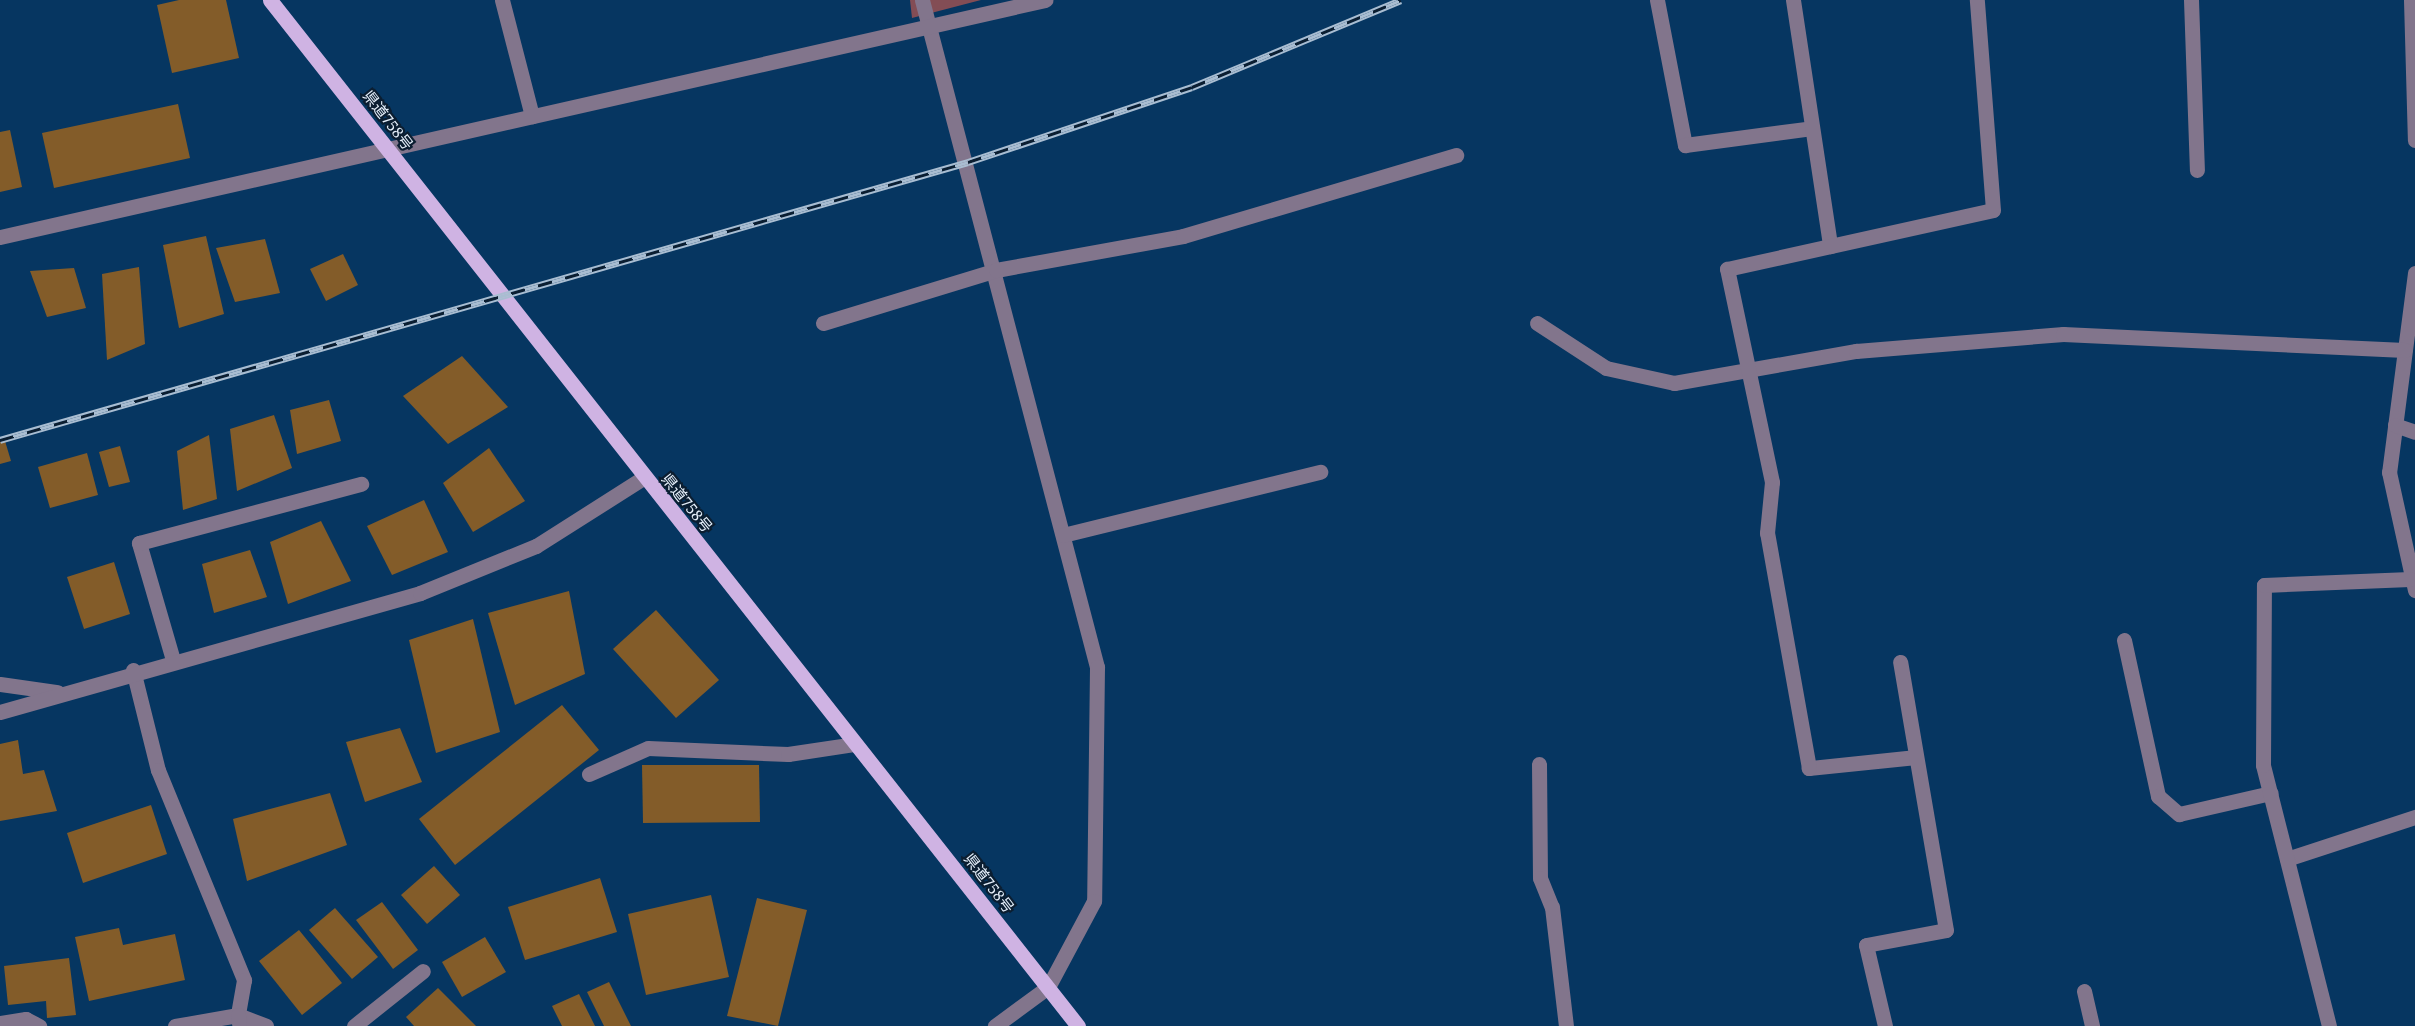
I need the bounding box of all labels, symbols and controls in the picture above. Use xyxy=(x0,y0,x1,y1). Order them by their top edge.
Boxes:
street label: 県道758号 xyxy=(359,87,417,153)
street label: 県道758号 xyxy=(658,470,716,536)
street label: 県道758号 xyxy=(960,850,1018,916)

